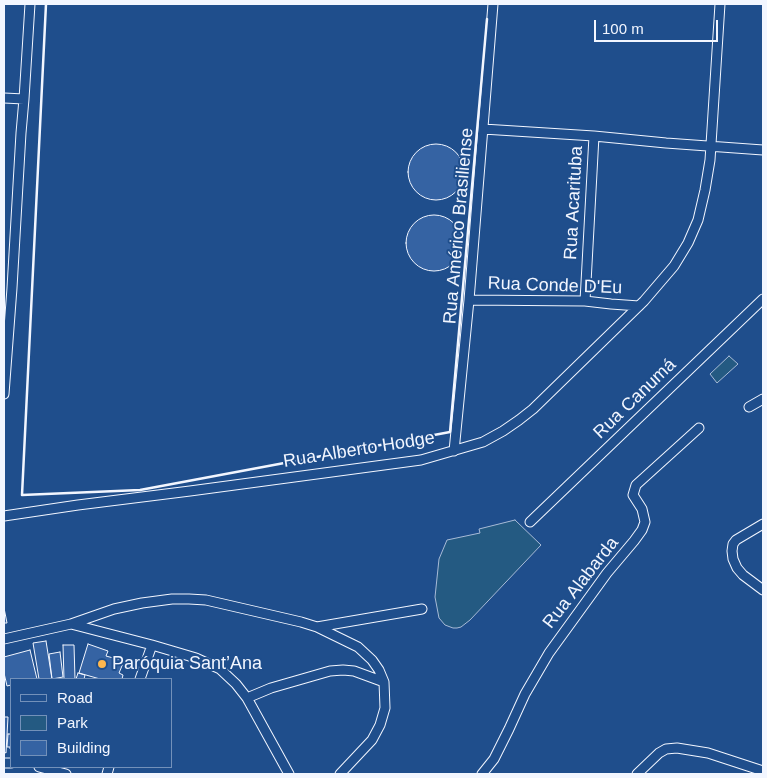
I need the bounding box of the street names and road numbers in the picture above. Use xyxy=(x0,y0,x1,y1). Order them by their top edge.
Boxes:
street label: Rua Américo Brasiliense xyxy=(440,127,478,325)
street label: Rua Acarituba xyxy=(560,145,588,261)
street label: Rua Conde D'Eu xyxy=(487,273,623,299)
street label: Rua Canumá xyxy=(589,354,681,444)
street label: Rua Alberto Hodge xyxy=(282,427,436,473)
street label: Rua Alabarda xyxy=(539,533,623,633)

